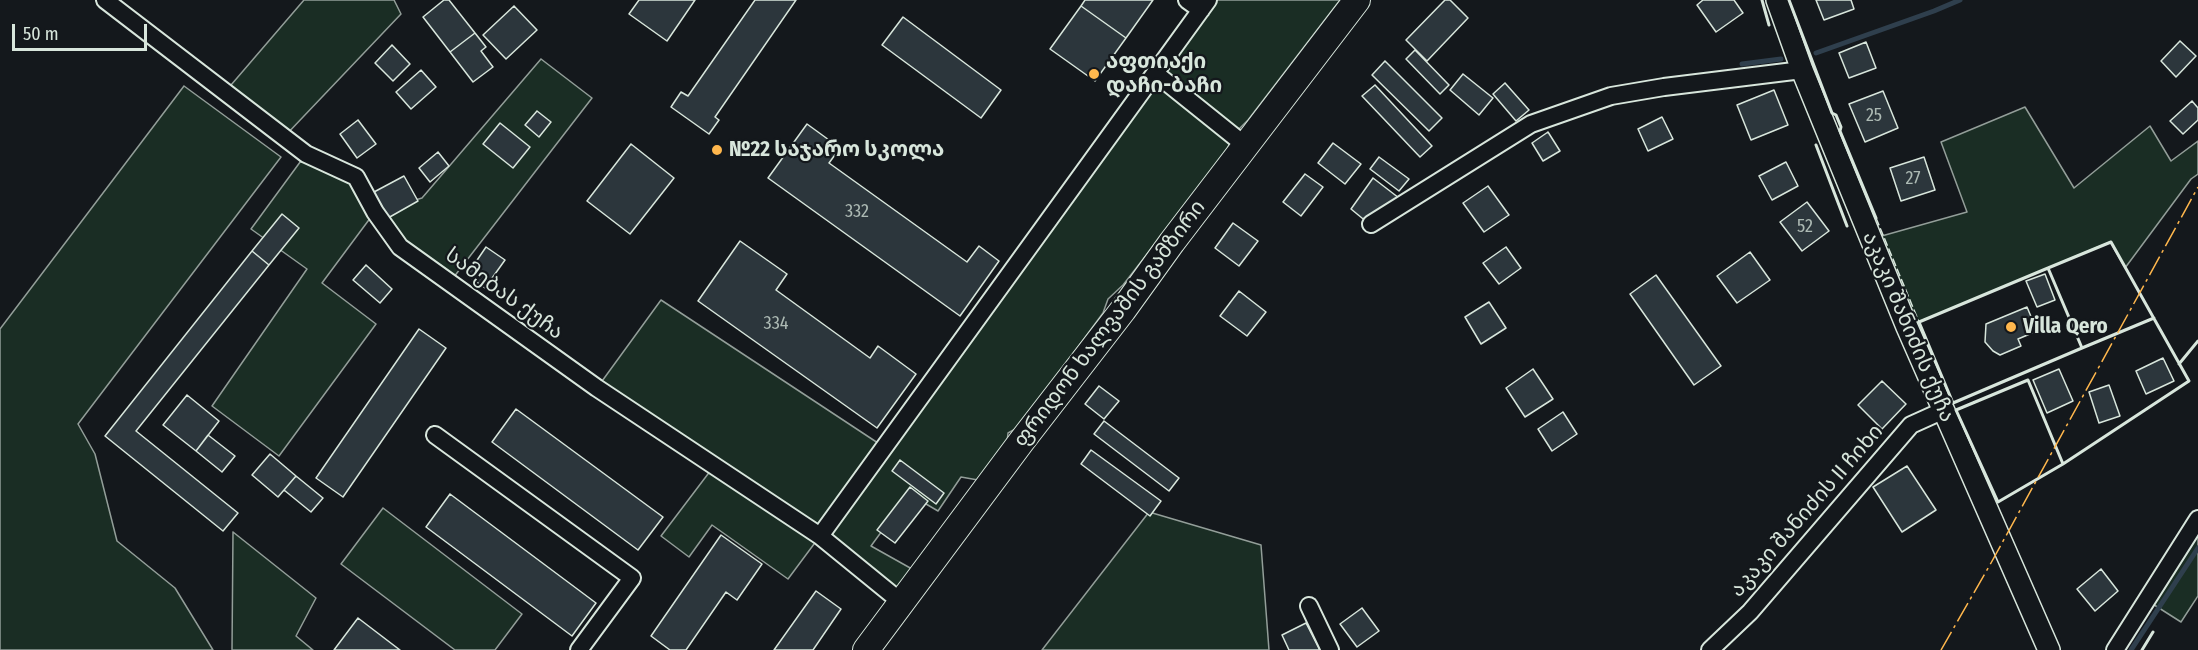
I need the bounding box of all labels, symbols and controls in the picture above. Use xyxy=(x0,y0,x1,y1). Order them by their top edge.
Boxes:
scale bar xyxy=(15,12,150,50)
text: 50 m xyxy=(23,23,59,45)
place label: აფთიაქი დაჩი-ბაჩი xyxy=(1106,49,1222,99)
marker: აფთიაქი დაჩი-ბაჩი xyxy=(1087,67,1101,81)
house number: 25 xyxy=(1866,105,1882,127)
place label: №22 საჯარო სკოლა xyxy=(729,137,944,163)
marker: №22 საჯარო სკოლა xyxy=(710,143,724,157)
house number: 27 xyxy=(1905,168,1921,190)
street label: ფრიდონ ხალვაშის გამზირი xyxy=(1009,195,1211,453)
house number: 332 xyxy=(845,201,869,223)
house number: 52 xyxy=(1797,216,1813,238)
street label: აკაკი შანიძის ქუჩა xyxy=(1856,228,1960,426)
street label: სამებას ქუჩა xyxy=(440,243,568,345)
house number: 334 xyxy=(764,313,788,335)
place label: Villa Qero xyxy=(2023,314,2108,340)
marker: Villa Qero xyxy=(2004,320,2018,334)
street label: აკაკი შანიძის II ჩიხი xyxy=(1725,420,1889,602)

